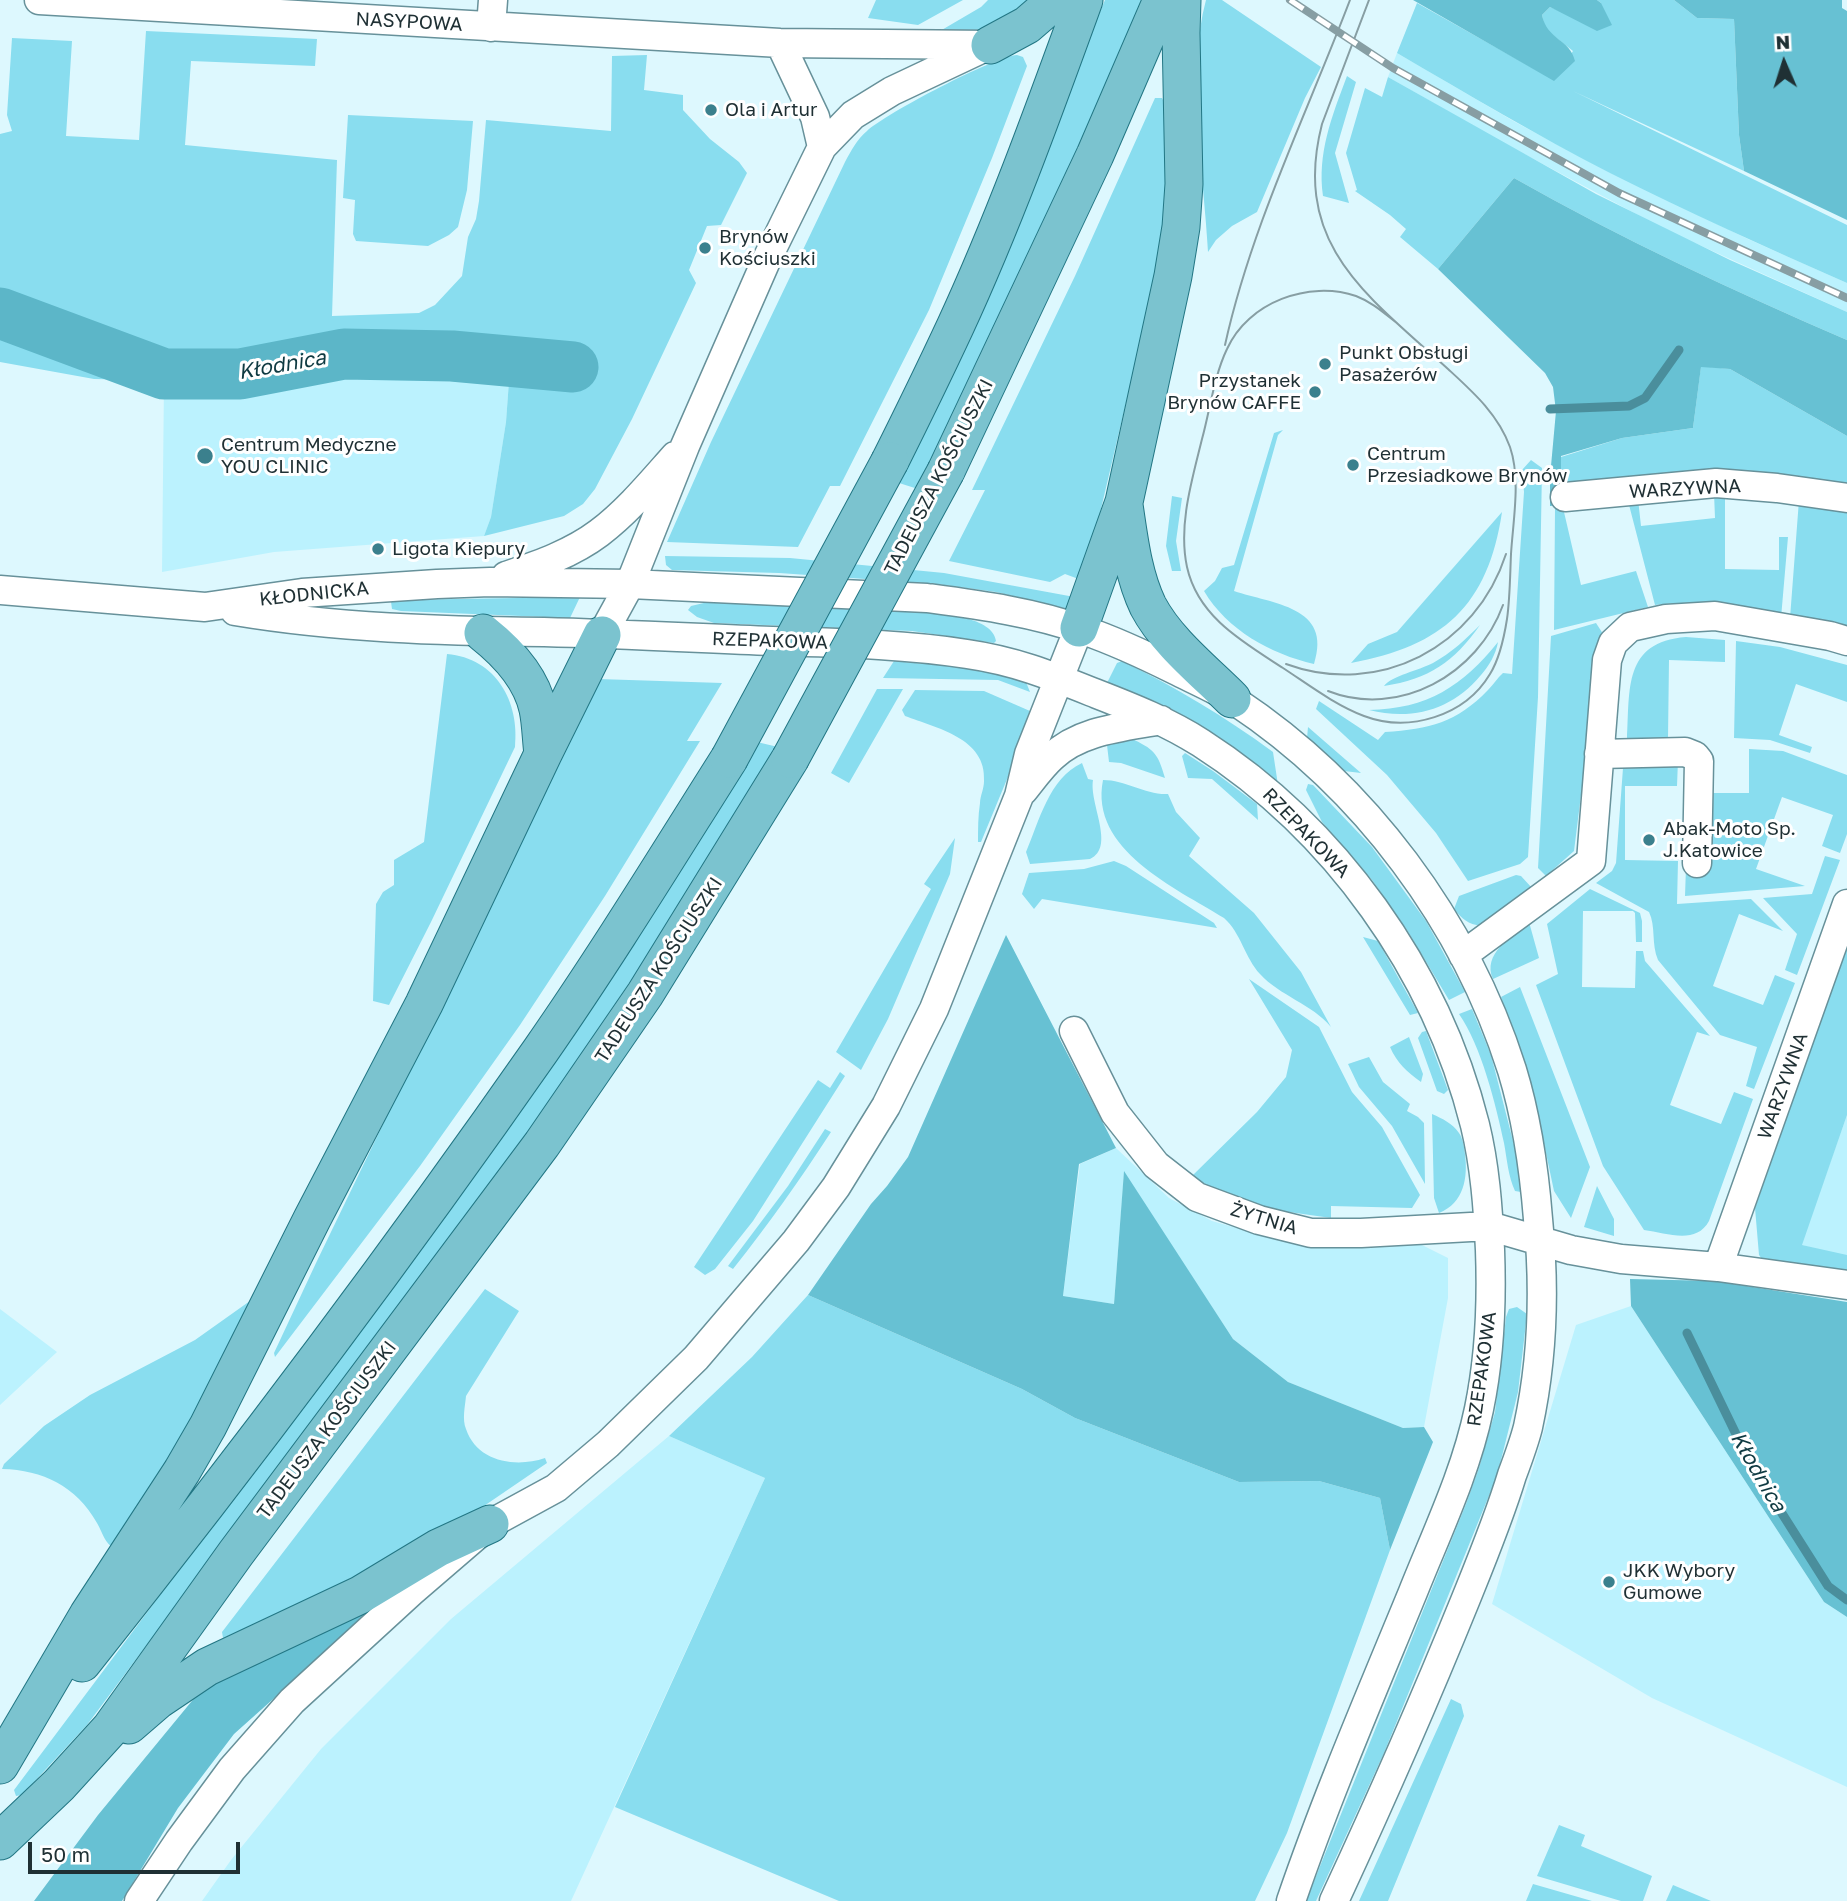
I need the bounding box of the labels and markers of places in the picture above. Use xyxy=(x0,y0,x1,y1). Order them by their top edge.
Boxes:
place label: Ola i Artur xyxy=(725,99,817,121)
marker: Ola i Artur xyxy=(703,102,719,118)
place label: Brynów Kościuszki xyxy=(719,226,816,270)
marker: Brynów Kościuszki xyxy=(697,240,713,256)
place label: Punkt Obsługi Pasażerów xyxy=(1339,342,1469,386)
marker: Punkt Obsługi Pasażerów xyxy=(1317,356,1333,372)
place label: Przystanek Brynów CAFFE xyxy=(1167,370,1301,414)
marker: Przystanek Brynów CAFFE xyxy=(1307,384,1323,400)
place label: Centrum Medyczne YOU CLINIC xyxy=(221,434,397,478)
place label: Centrum Przesiadkowe Brynów xyxy=(1367,443,1568,487)
marker: Centrum Medyczne YOU CLINIC xyxy=(195,446,215,466)
marker: Centrum Przesiadkowe Brynów xyxy=(1345,457,1361,473)
place label: Ligota Kiepury xyxy=(392,538,525,560)
marker: Ligota Kiepury xyxy=(370,541,386,557)
place label: Abak-Moto Sp. J.Katowice xyxy=(1663,818,1796,862)
marker: Abak-Moto Sp. J.Katowice xyxy=(1641,832,1657,848)
place label: JKK Wybory Gumowe xyxy=(1623,1560,1735,1604)
marker: JKK Wybory Gumowe xyxy=(1601,1574,1617,1590)

